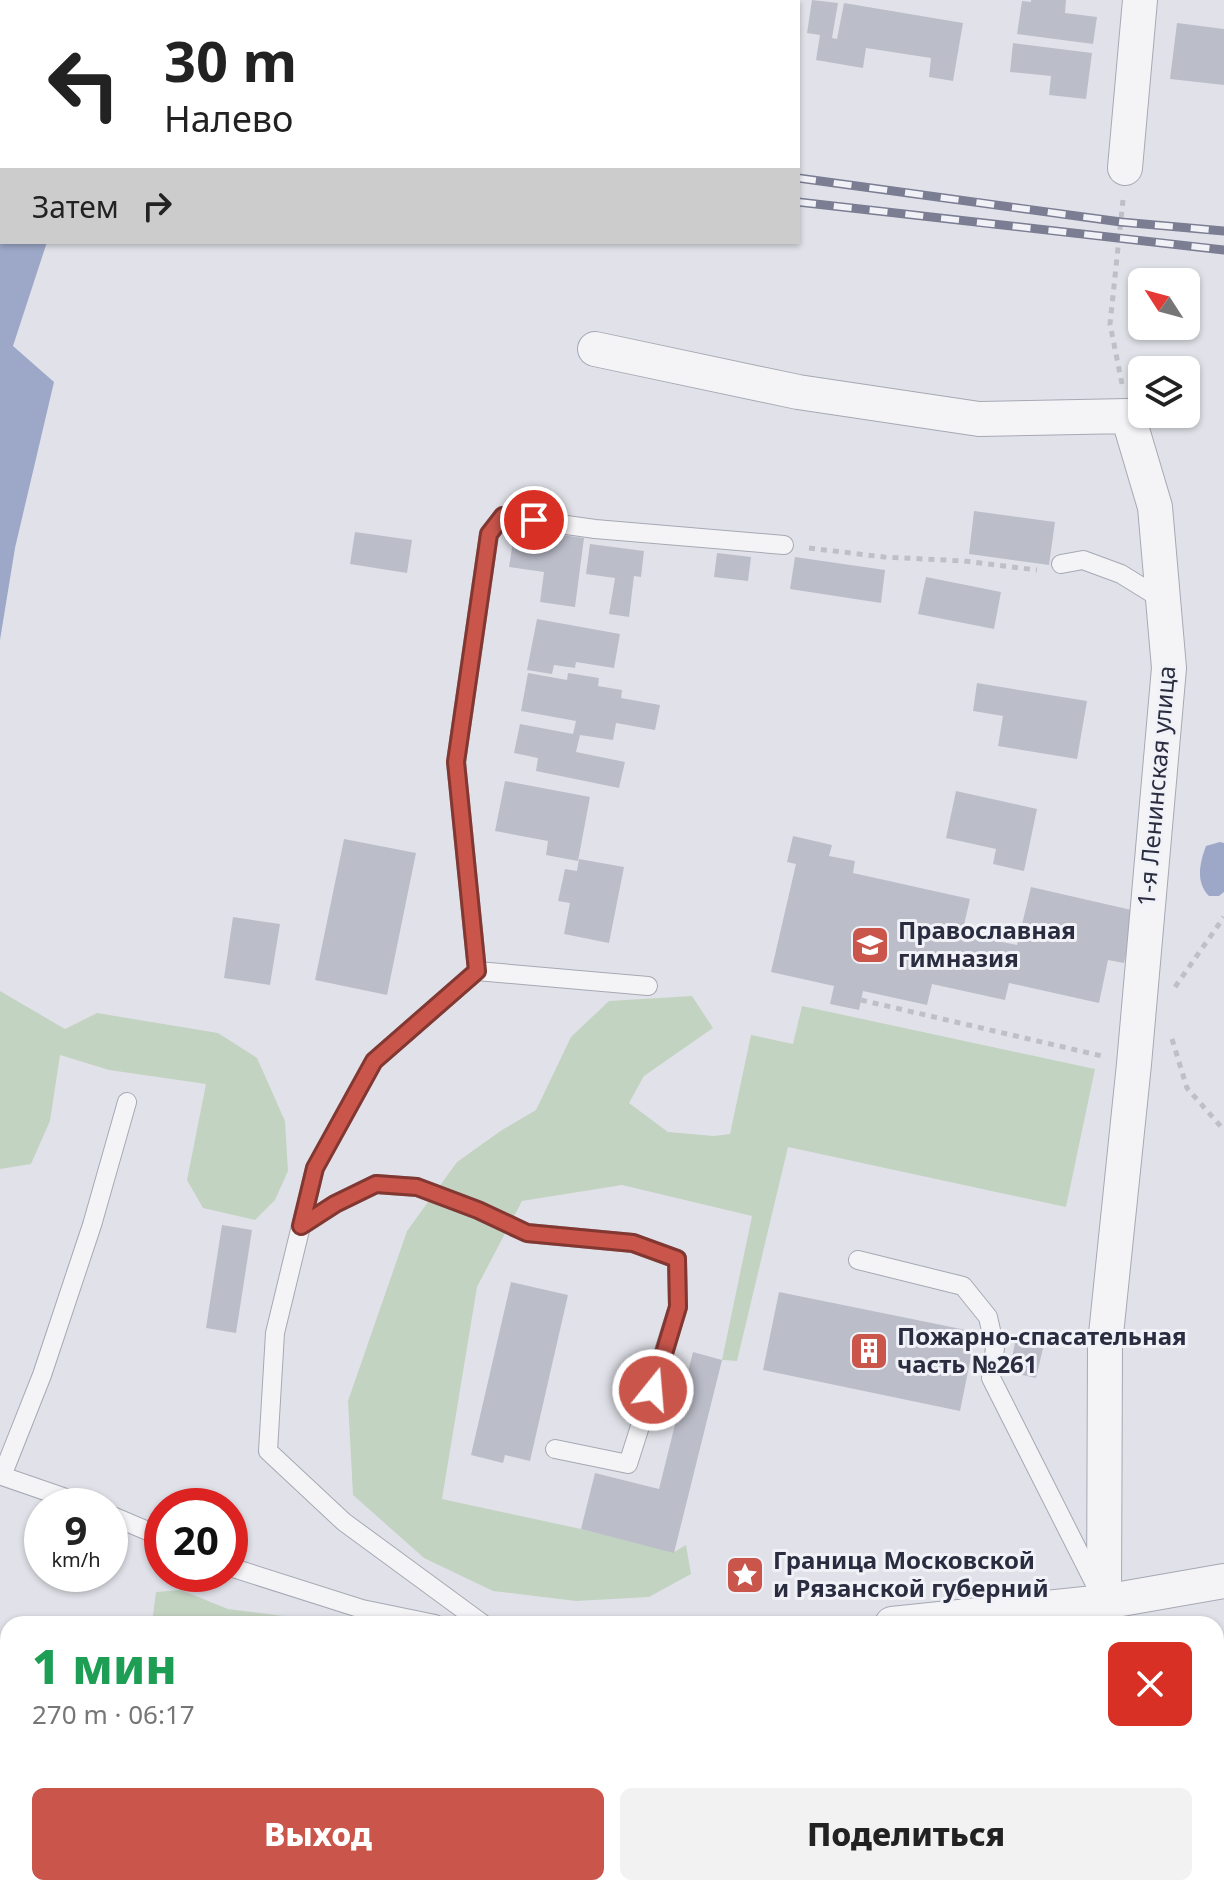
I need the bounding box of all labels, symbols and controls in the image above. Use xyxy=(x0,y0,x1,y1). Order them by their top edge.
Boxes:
text: 30 m xyxy=(164,22,297,98)
icon: left xyxy=(32,32,136,136)
text: Налево xyxy=(164,94,293,143)
icon: right xyxy=(135,184,179,228)
text: Затем xyxy=(32,186,119,227)
north arrow xyxy=(1128,268,1200,340)
map controls xyxy=(1128,268,1200,428)
button: layers xyxy=(1128,356,1200,428)
pin xyxy=(500,486,568,554)
icon: arrive xyxy=(512,498,556,542)
street label: 1-я Ленинская улица xyxy=(1129,664,1182,908)
place label: Православная гимназия xyxy=(898,913,1076,974)
school or university icon: Православная гимназия xyxy=(849,924,891,966)
place label: Пожарно-спасательная часть №261 xyxy=(897,1319,1187,1380)
building icon: Пожарно-спасательная часть №261 xyxy=(848,1330,890,1372)
position arrow xyxy=(611,1348,695,1432)
speed limit sign: 20 xyxy=(144,1488,248,1592)
text: 9 xyxy=(65,1502,87,1557)
place label: Граница Московской и Рязанской губерний xyxy=(773,1543,1049,1604)
text: km/h xyxy=(51,1546,101,1573)
place icon: Граница Московской и Рязанской губерний xyxy=(724,1554,766,1596)
text: 1 мин xyxy=(32,1633,177,1698)
button: close xyxy=(1108,1642,1192,1726)
text: 270 m · 06:17 xyxy=(32,1696,195,1732)
button: Выход xyxy=(32,1788,604,1880)
button: Поделиться xyxy=(620,1788,1192,1880)

